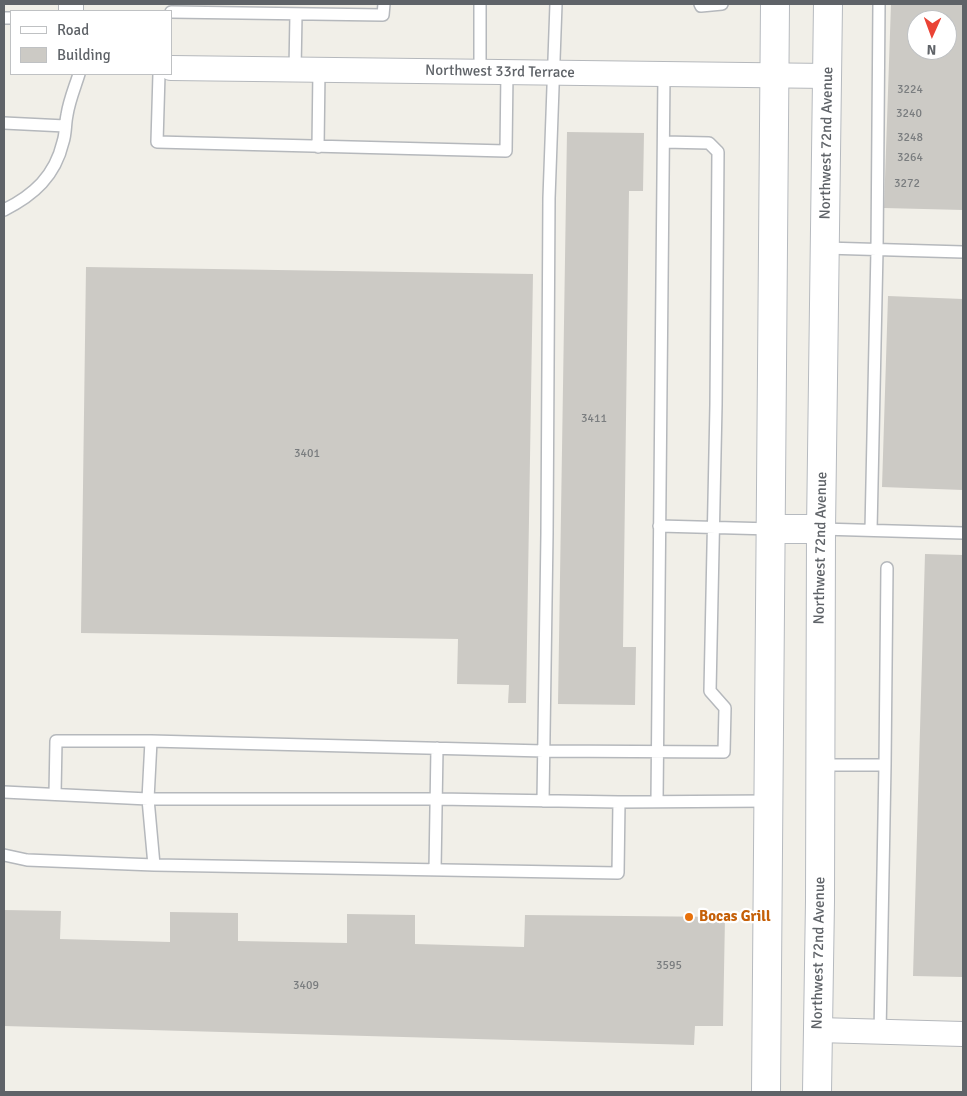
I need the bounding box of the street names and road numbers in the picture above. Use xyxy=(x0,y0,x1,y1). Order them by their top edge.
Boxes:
street label: Northwest 33rd Terrace xyxy=(425,62,575,82)
street label: Northwest 72nd Avenue xyxy=(817,66,837,220)
street label: Northwest 72nd Avenue xyxy=(811,471,831,625)
street label: Northwest 72nd Avenue xyxy=(809,876,829,1030)

